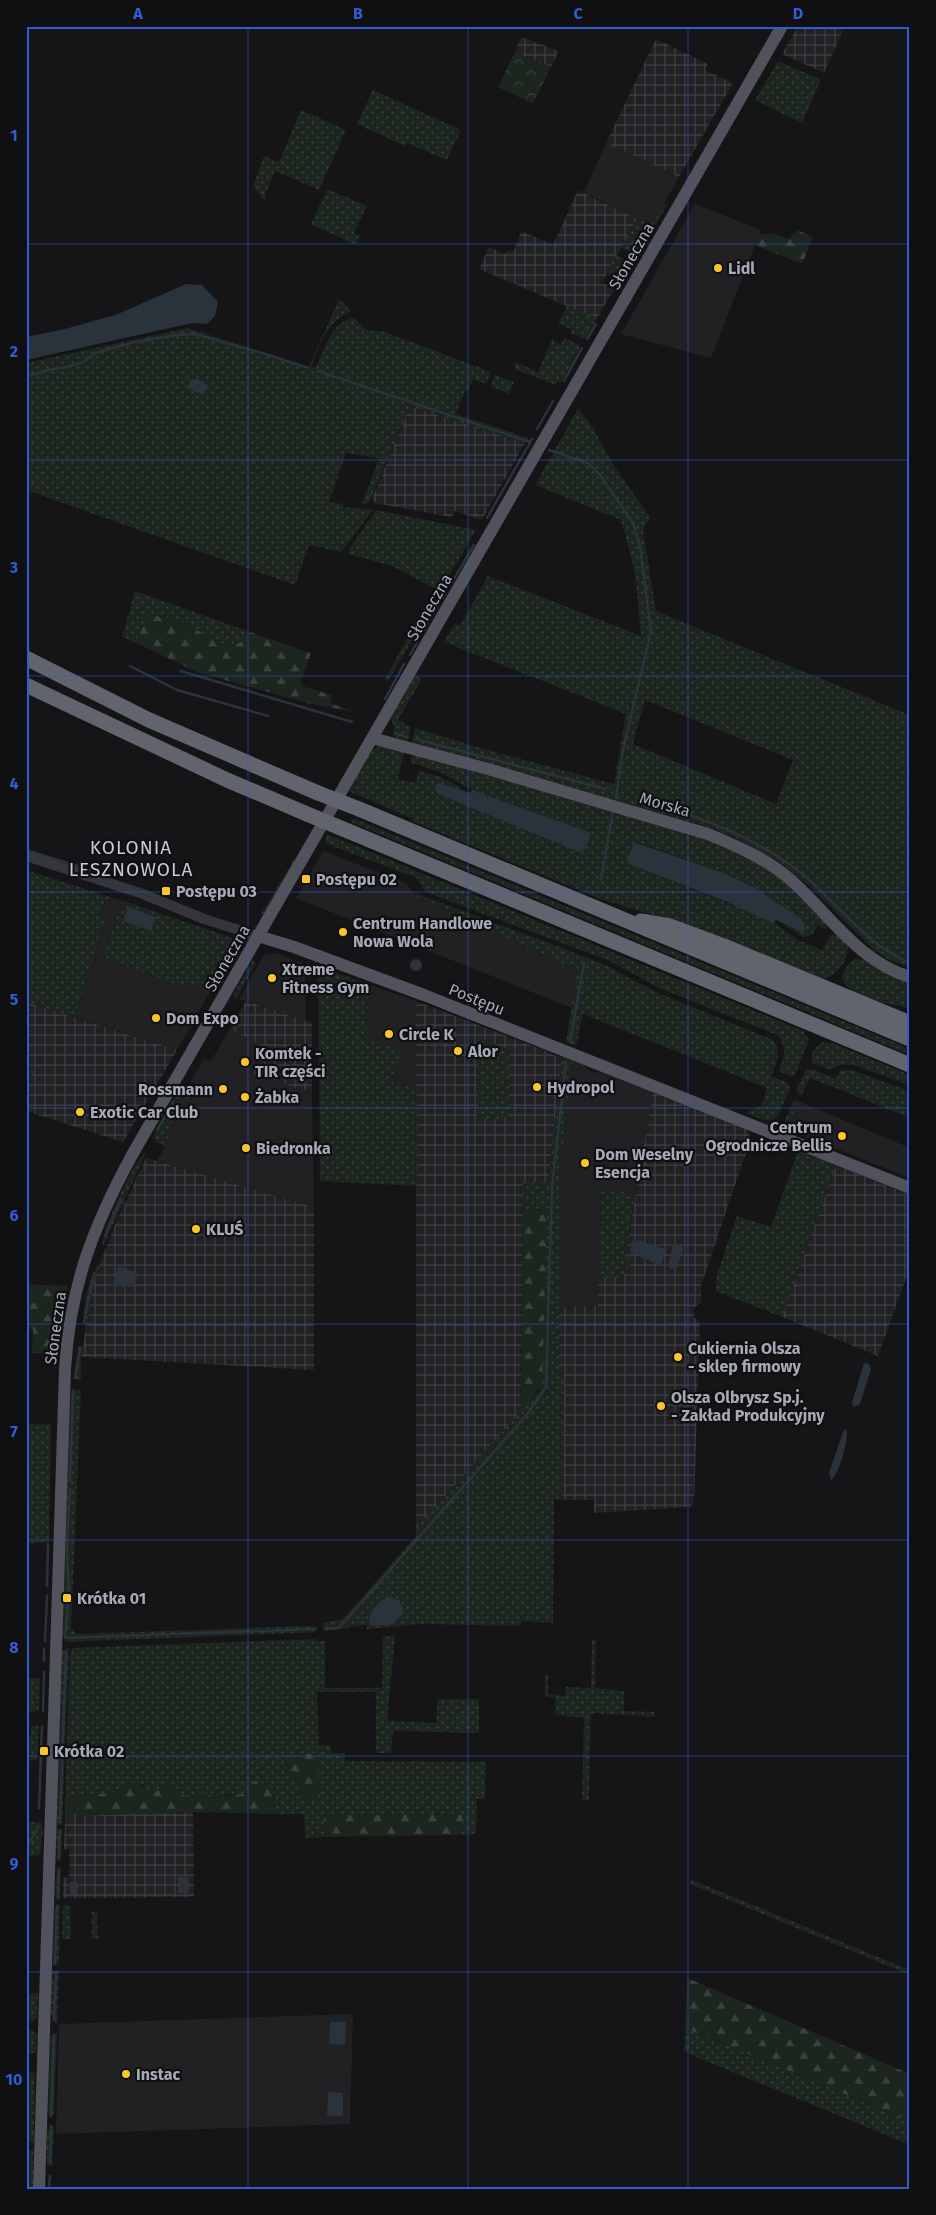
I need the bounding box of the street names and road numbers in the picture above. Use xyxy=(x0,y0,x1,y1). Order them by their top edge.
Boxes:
street label: Słoneczna xyxy=(605,220,658,293)
street label: Słoneczna xyxy=(403,571,456,644)
street label: Morska xyxy=(637,788,692,821)
street label: Słoneczna xyxy=(201,922,254,995)
street label: Postępu xyxy=(446,980,508,1019)
street label: Słoneczna xyxy=(41,1290,70,1366)

